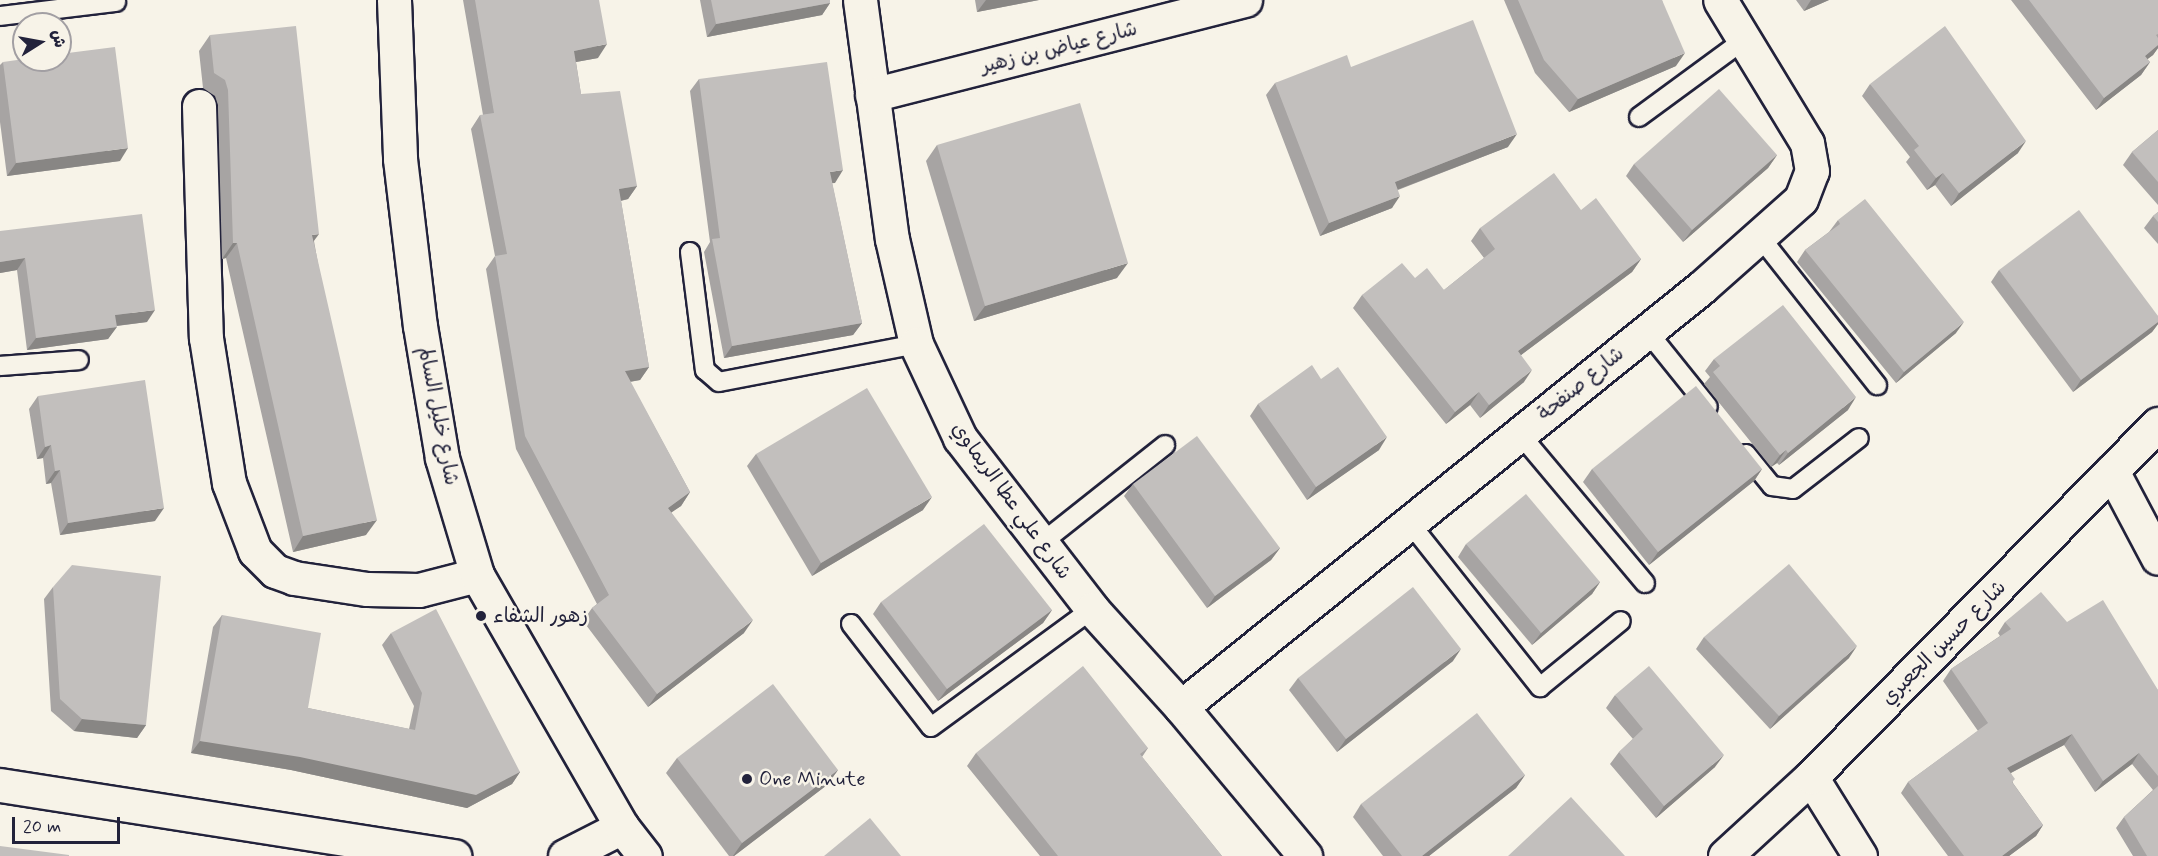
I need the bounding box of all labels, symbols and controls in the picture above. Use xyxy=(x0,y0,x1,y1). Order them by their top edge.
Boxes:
north arrow xyxy=(12,12,72,72)
street label: شارع عياض بن زهير xyxy=(978,17,1140,79)
text: ش xyxy=(46,28,70,49)
street label: شارع صنفحة xyxy=(1533,342,1629,426)
street label: شارع خليل السالم xyxy=(413,345,463,487)
street label: شارع علي عطا الريماوي xyxy=(946,418,1076,584)
street label: شارع حسين الجعبري xyxy=(1877,576,2011,710)
place label: زهور الشفاء xyxy=(493,604,588,628)
marker: زهور الشفاء xyxy=(474,609,488,623)
place label: One Minute xyxy=(759,767,856,791)
marker: One Minute xyxy=(740,772,754,786)
scale bar xyxy=(15,805,123,843)
text: 20 m xyxy=(23,815,61,839)

